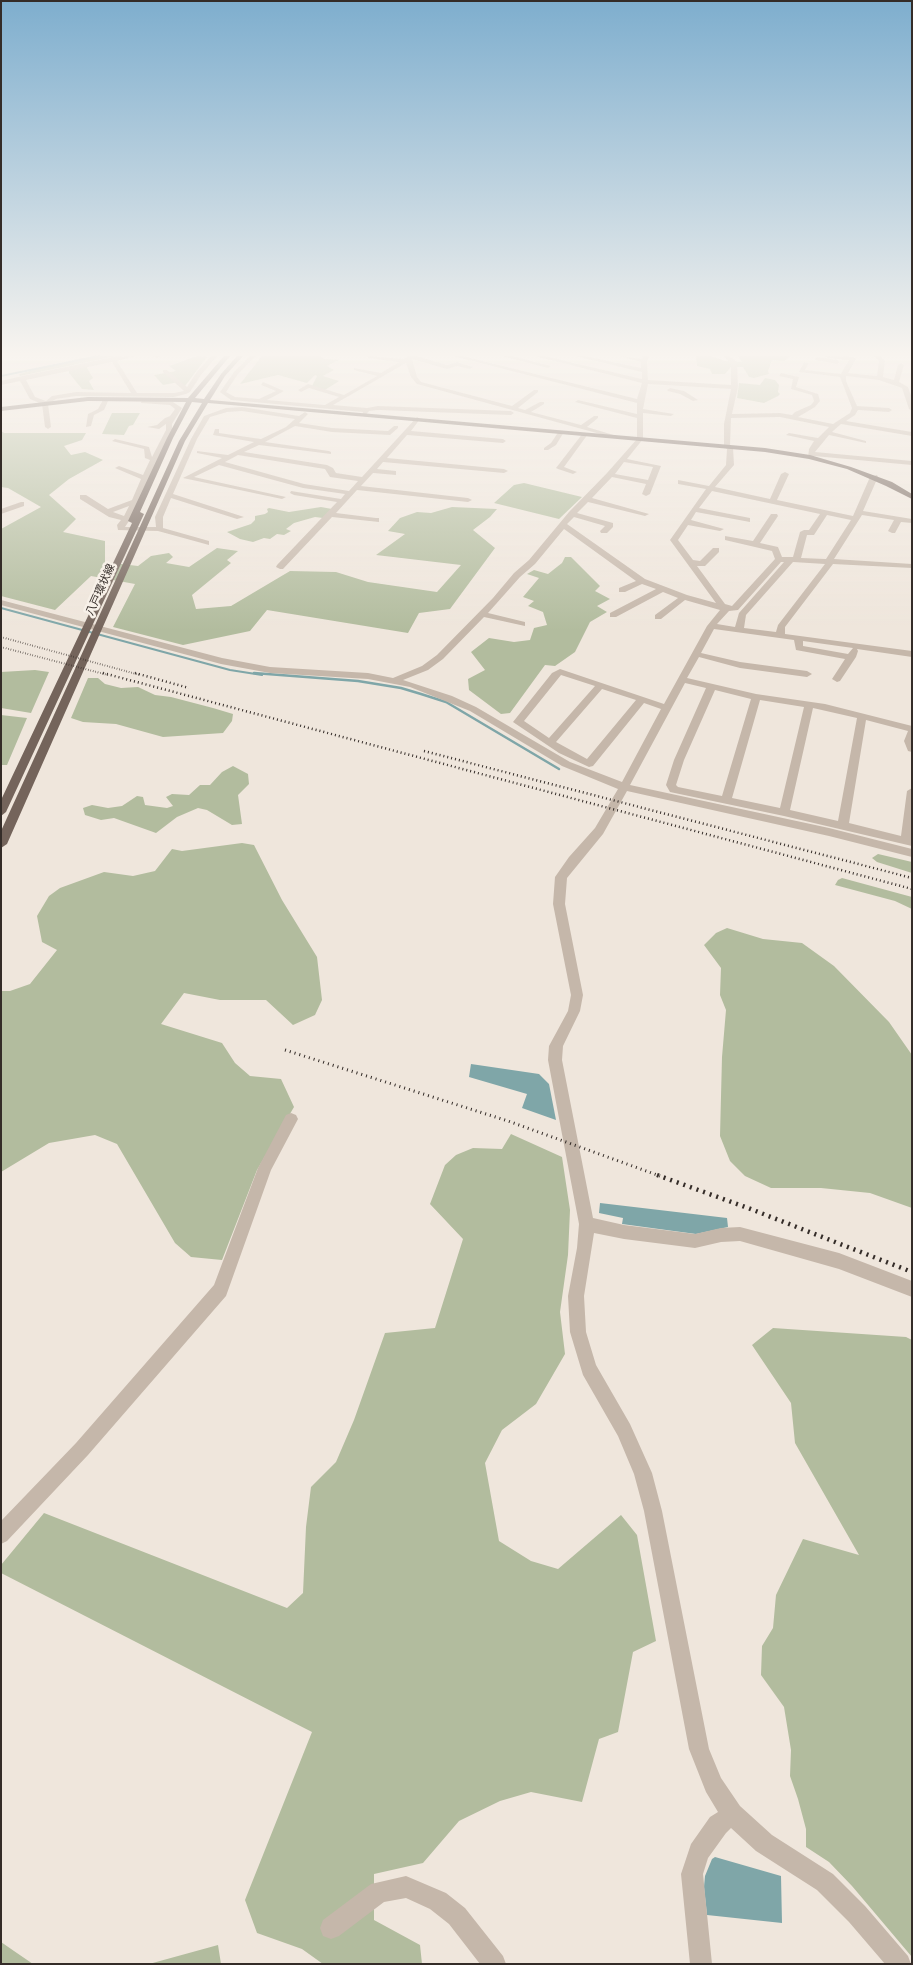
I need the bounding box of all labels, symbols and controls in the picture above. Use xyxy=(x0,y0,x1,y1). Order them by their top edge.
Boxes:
street label: 八戸環状線 xyxy=(84,562,118,618)

